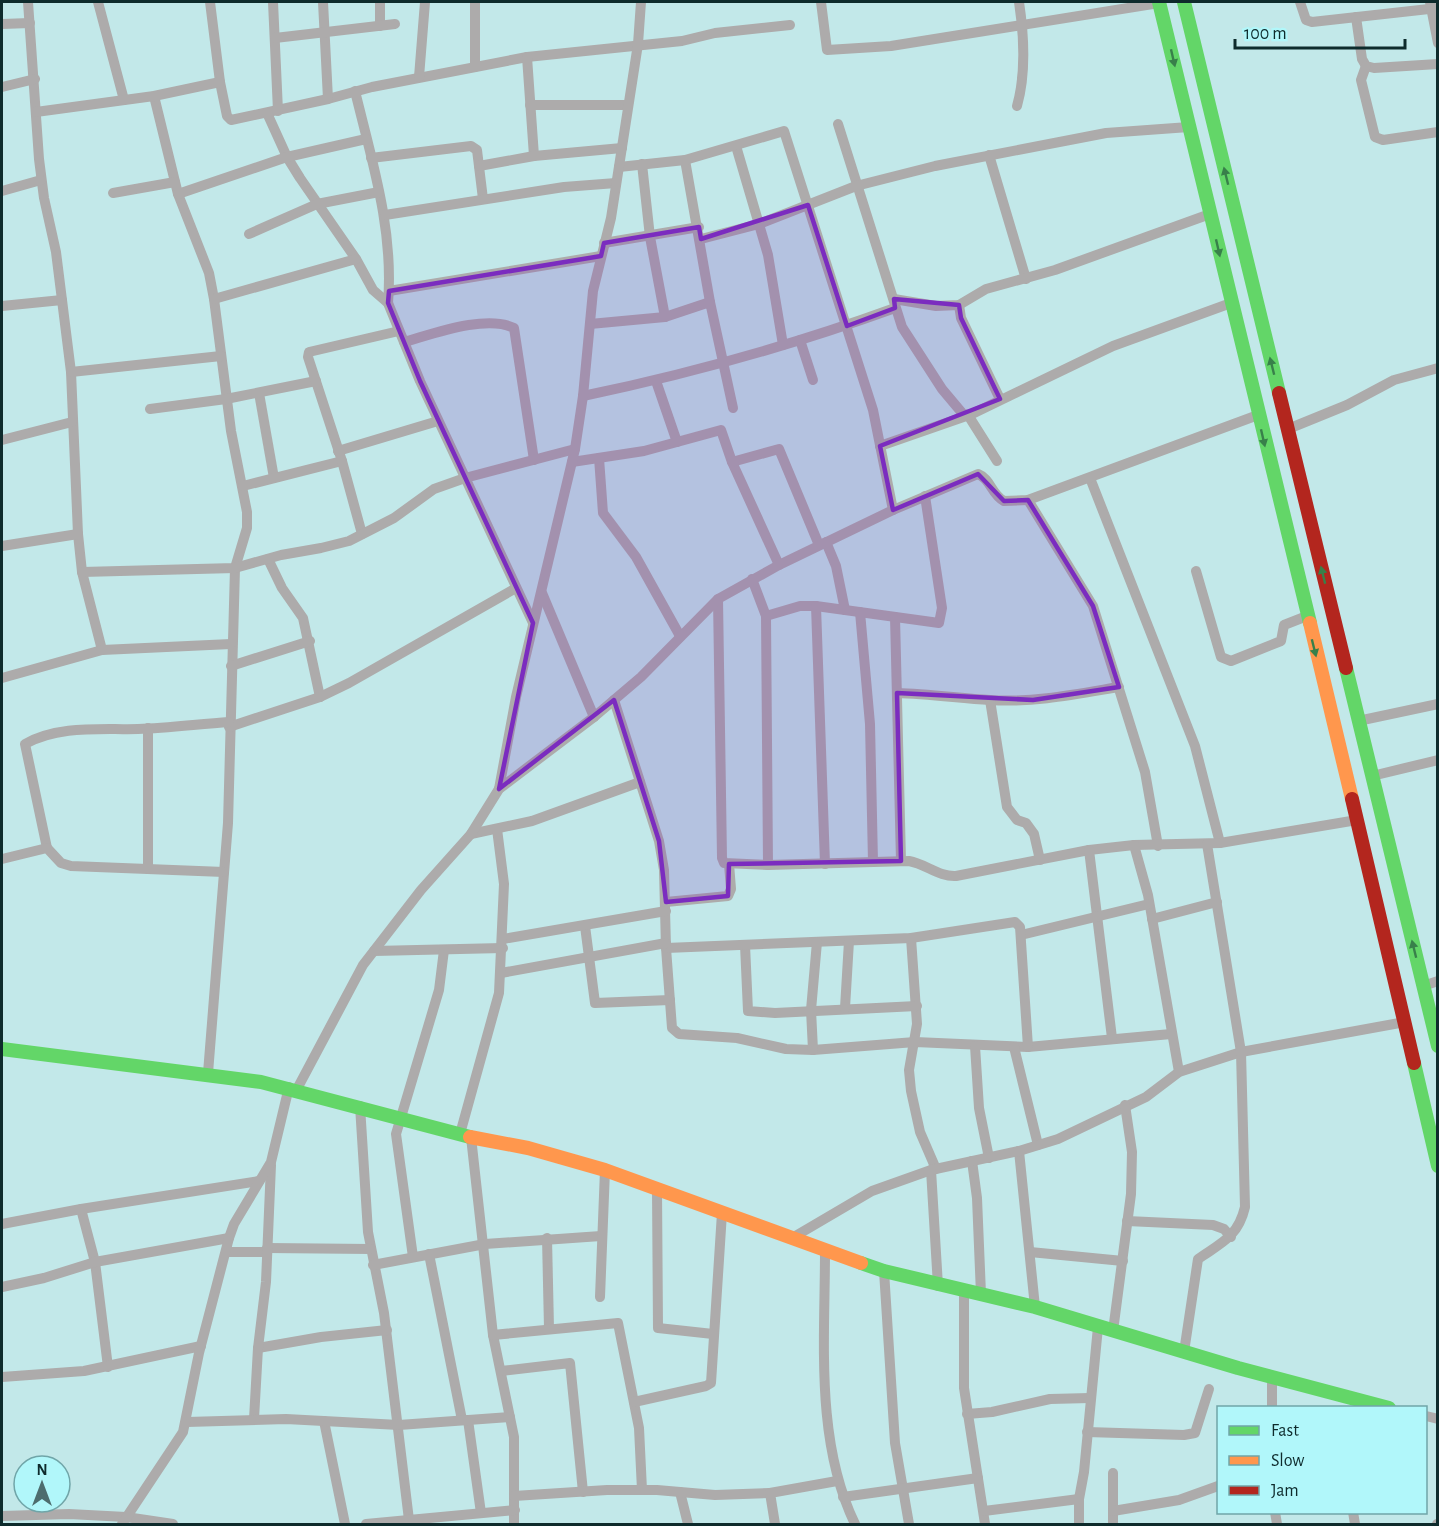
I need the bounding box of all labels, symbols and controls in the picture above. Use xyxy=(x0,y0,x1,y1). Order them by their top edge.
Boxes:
scale bar xyxy=(1235,12,1404,50)
text: 100 m xyxy=(1244,25,1287,43)
one-way arrow xyxy=(1168,49,1178,68)
one-way arrow xyxy=(1221,167,1231,185)
one-way arrow xyxy=(1213,239,1223,257)
one-way arrow xyxy=(1267,356,1277,375)
one-way arrow xyxy=(1258,429,1268,447)
one-way arrow xyxy=(1317,566,1327,585)
one-way arrow xyxy=(1310,638,1320,657)
one-way arrow xyxy=(1408,939,1418,958)
legend xyxy=(1217,1406,1427,1514)
text: Fast xyxy=(1271,1422,1299,1440)
text: Slow xyxy=(1271,1452,1304,1470)
north arrow xyxy=(12,1454,72,1514)
text: N xyxy=(36,1462,48,1478)
text: Jam xyxy=(1271,1482,1299,1500)

